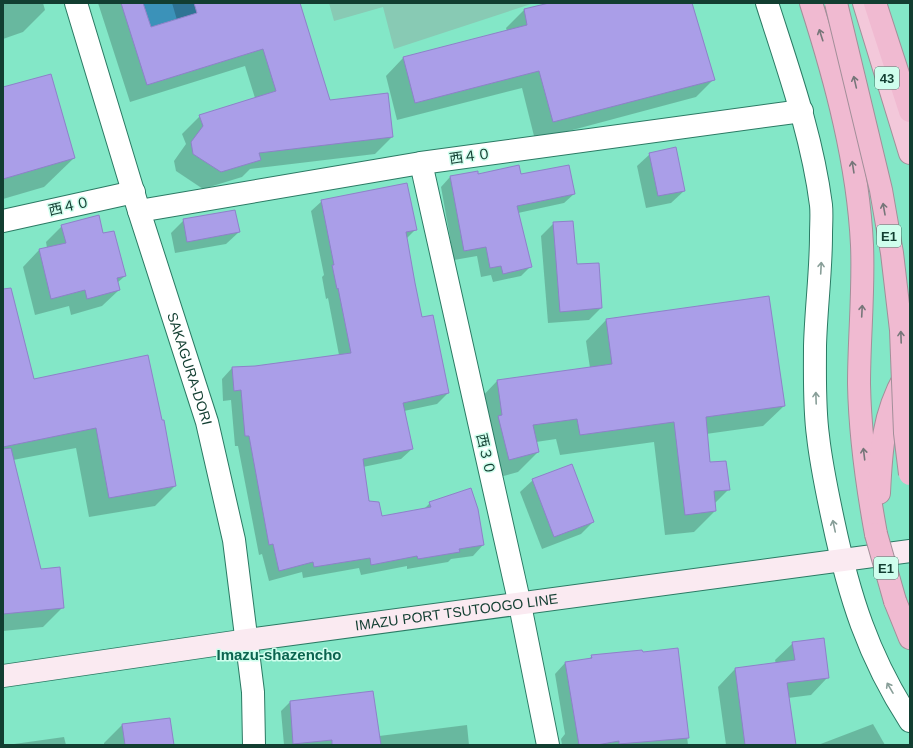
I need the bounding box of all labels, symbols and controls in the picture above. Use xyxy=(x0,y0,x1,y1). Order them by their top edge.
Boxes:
one-way arrow xyxy=(817,29,824,42)
road number: 43 xyxy=(875,67,899,89)
one-way arrow xyxy=(851,76,859,89)
street label: 西４０ xyxy=(448,145,492,167)
one-way arrow xyxy=(849,161,857,174)
street label: 西４０ xyxy=(47,193,91,219)
one-way arrow xyxy=(880,202,888,215)
road number: E1 xyxy=(877,225,901,247)
one-way arrow xyxy=(817,262,825,275)
one-way arrow xyxy=(858,305,865,318)
street label: SAKAGURA-DORI xyxy=(164,310,215,426)
one-way arrow xyxy=(898,331,905,344)
one-way arrow xyxy=(812,392,820,405)
street label: 西３０ xyxy=(473,432,499,476)
one-way arrow xyxy=(860,448,867,461)
one-way arrow xyxy=(830,520,838,533)
road number: E1 xyxy=(874,557,898,579)
street label: IMAZU PORT TSUTOOGO LINE xyxy=(354,590,559,634)
district label: Imazu-shazencho xyxy=(216,646,342,663)
one-way arrow xyxy=(885,682,893,694)

